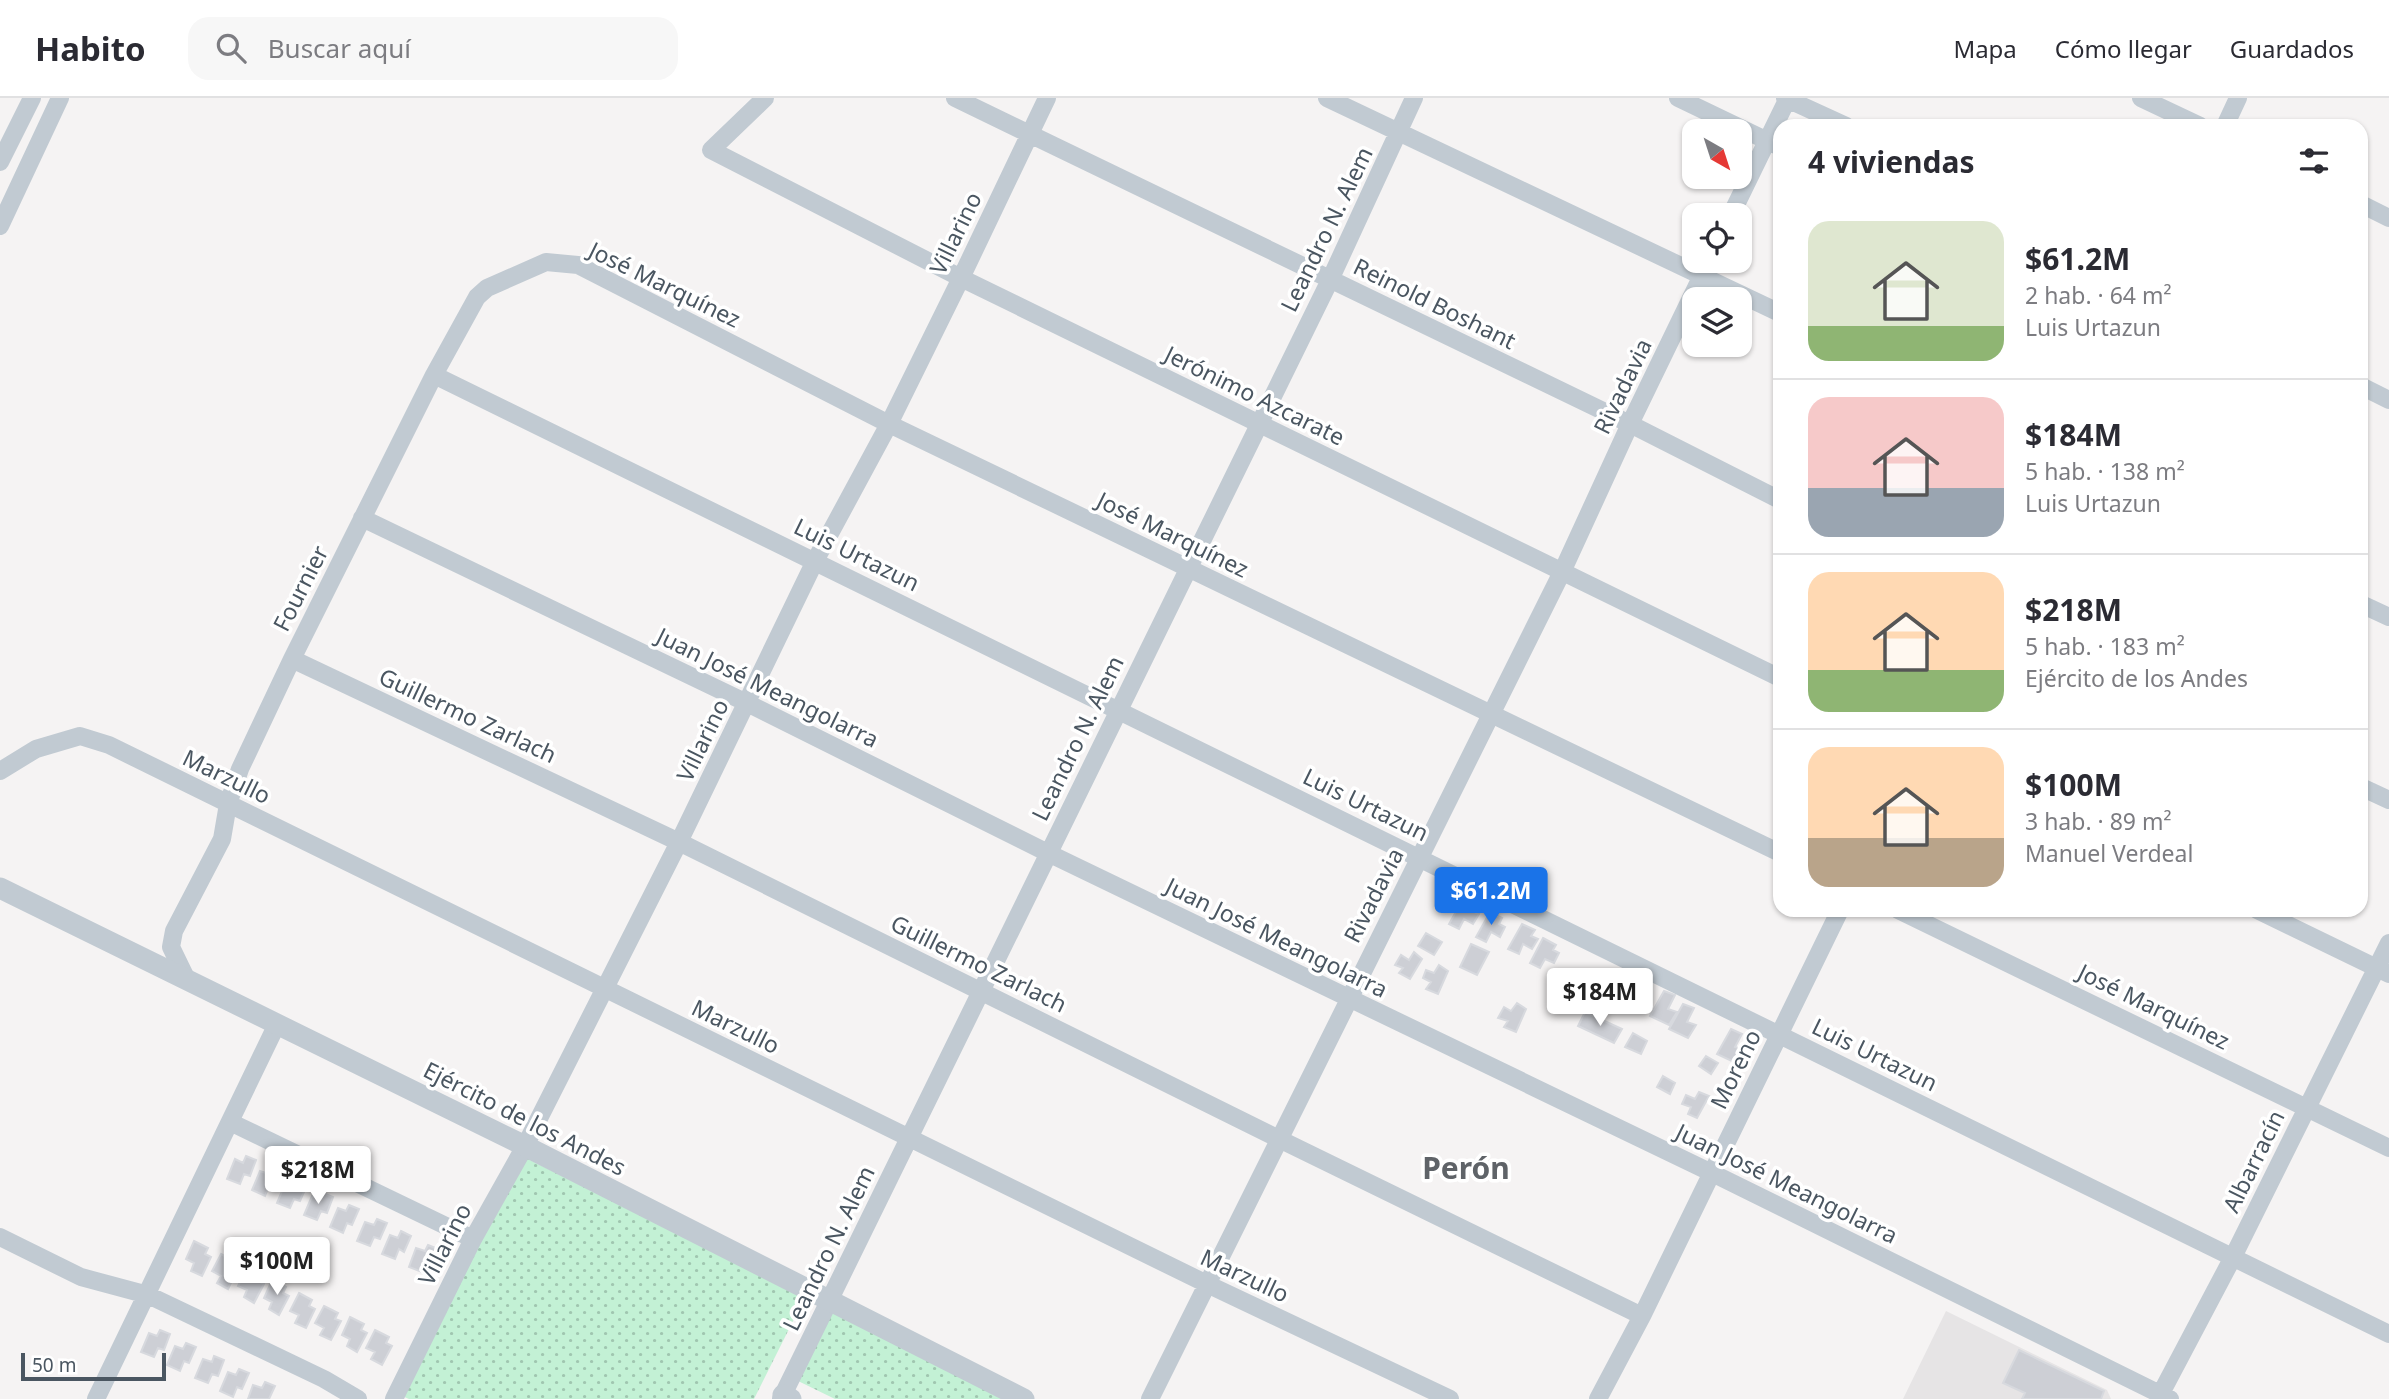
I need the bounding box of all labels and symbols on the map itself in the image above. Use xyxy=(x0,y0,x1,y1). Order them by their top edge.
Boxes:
north arrow xyxy=(1682,119,1752,189)
street label: Leandro N. Alem xyxy=(1272,141,1380,317)
street label: Villarino xyxy=(921,186,989,280)
street label: José Marquínez xyxy=(582,233,746,335)
street label: Reinold Boshant xyxy=(1348,250,1522,356)
street label: Rivadavia xyxy=(1585,333,1659,439)
street label: Jerónimo Azcarate xyxy=(1158,337,1350,452)
street label: José Marquínez xyxy=(1090,483,1254,585)
street label: Luis Urtazun xyxy=(789,510,925,598)
street label: Fournier xyxy=(265,539,335,636)
street label: Juan José Meangolarra xyxy=(650,618,884,755)
street label: Leandro N. Alem xyxy=(1023,650,1131,826)
street label: Guillermo Zarlach xyxy=(374,660,562,770)
street label: Villarino xyxy=(668,693,736,787)
street label: Marzullo xyxy=(178,741,276,811)
street label: Luis Urtazun xyxy=(1298,760,1434,848)
street label: Rivadavia xyxy=(1335,842,1411,948)
street label: Juan José Meangolarra xyxy=(1159,868,1393,1005)
pin: $61.2M xyxy=(1434,868,1548,927)
street label: Guillermo Zarlach xyxy=(886,906,1072,1020)
street label: José Marquínez xyxy=(2071,955,2235,1057)
pin: $184M xyxy=(1551,968,1649,1028)
street label: Marzullo xyxy=(687,991,785,1061)
street label: Luis Urtazun xyxy=(1807,1010,1943,1098)
street label: Moreno xyxy=(1702,1024,1768,1114)
street label: Ejército de los Andes xyxy=(418,1053,632,1183)
street label: Albarracín xyxy=(2214,1104,2292,1218)
street label: Juan José Meangolarra xyxy=(1669,1114,1903,1251)
pin: $218M xyxy=(269,1146,367,1206)
district label: Perón xyxy=(1422,1147,1510,1188)
street label: Leandro N. Alem xyxy=(774,1160,882,1336)
street label: Villarino xyxy=(410,1197,478,1291)
pin: $100M xyxy=(228,1238,326,1297)
street label: Marzullo xyxy=(1196,1241,1294,1309)
scale bar xyxy=(21,1350,166,1382)

